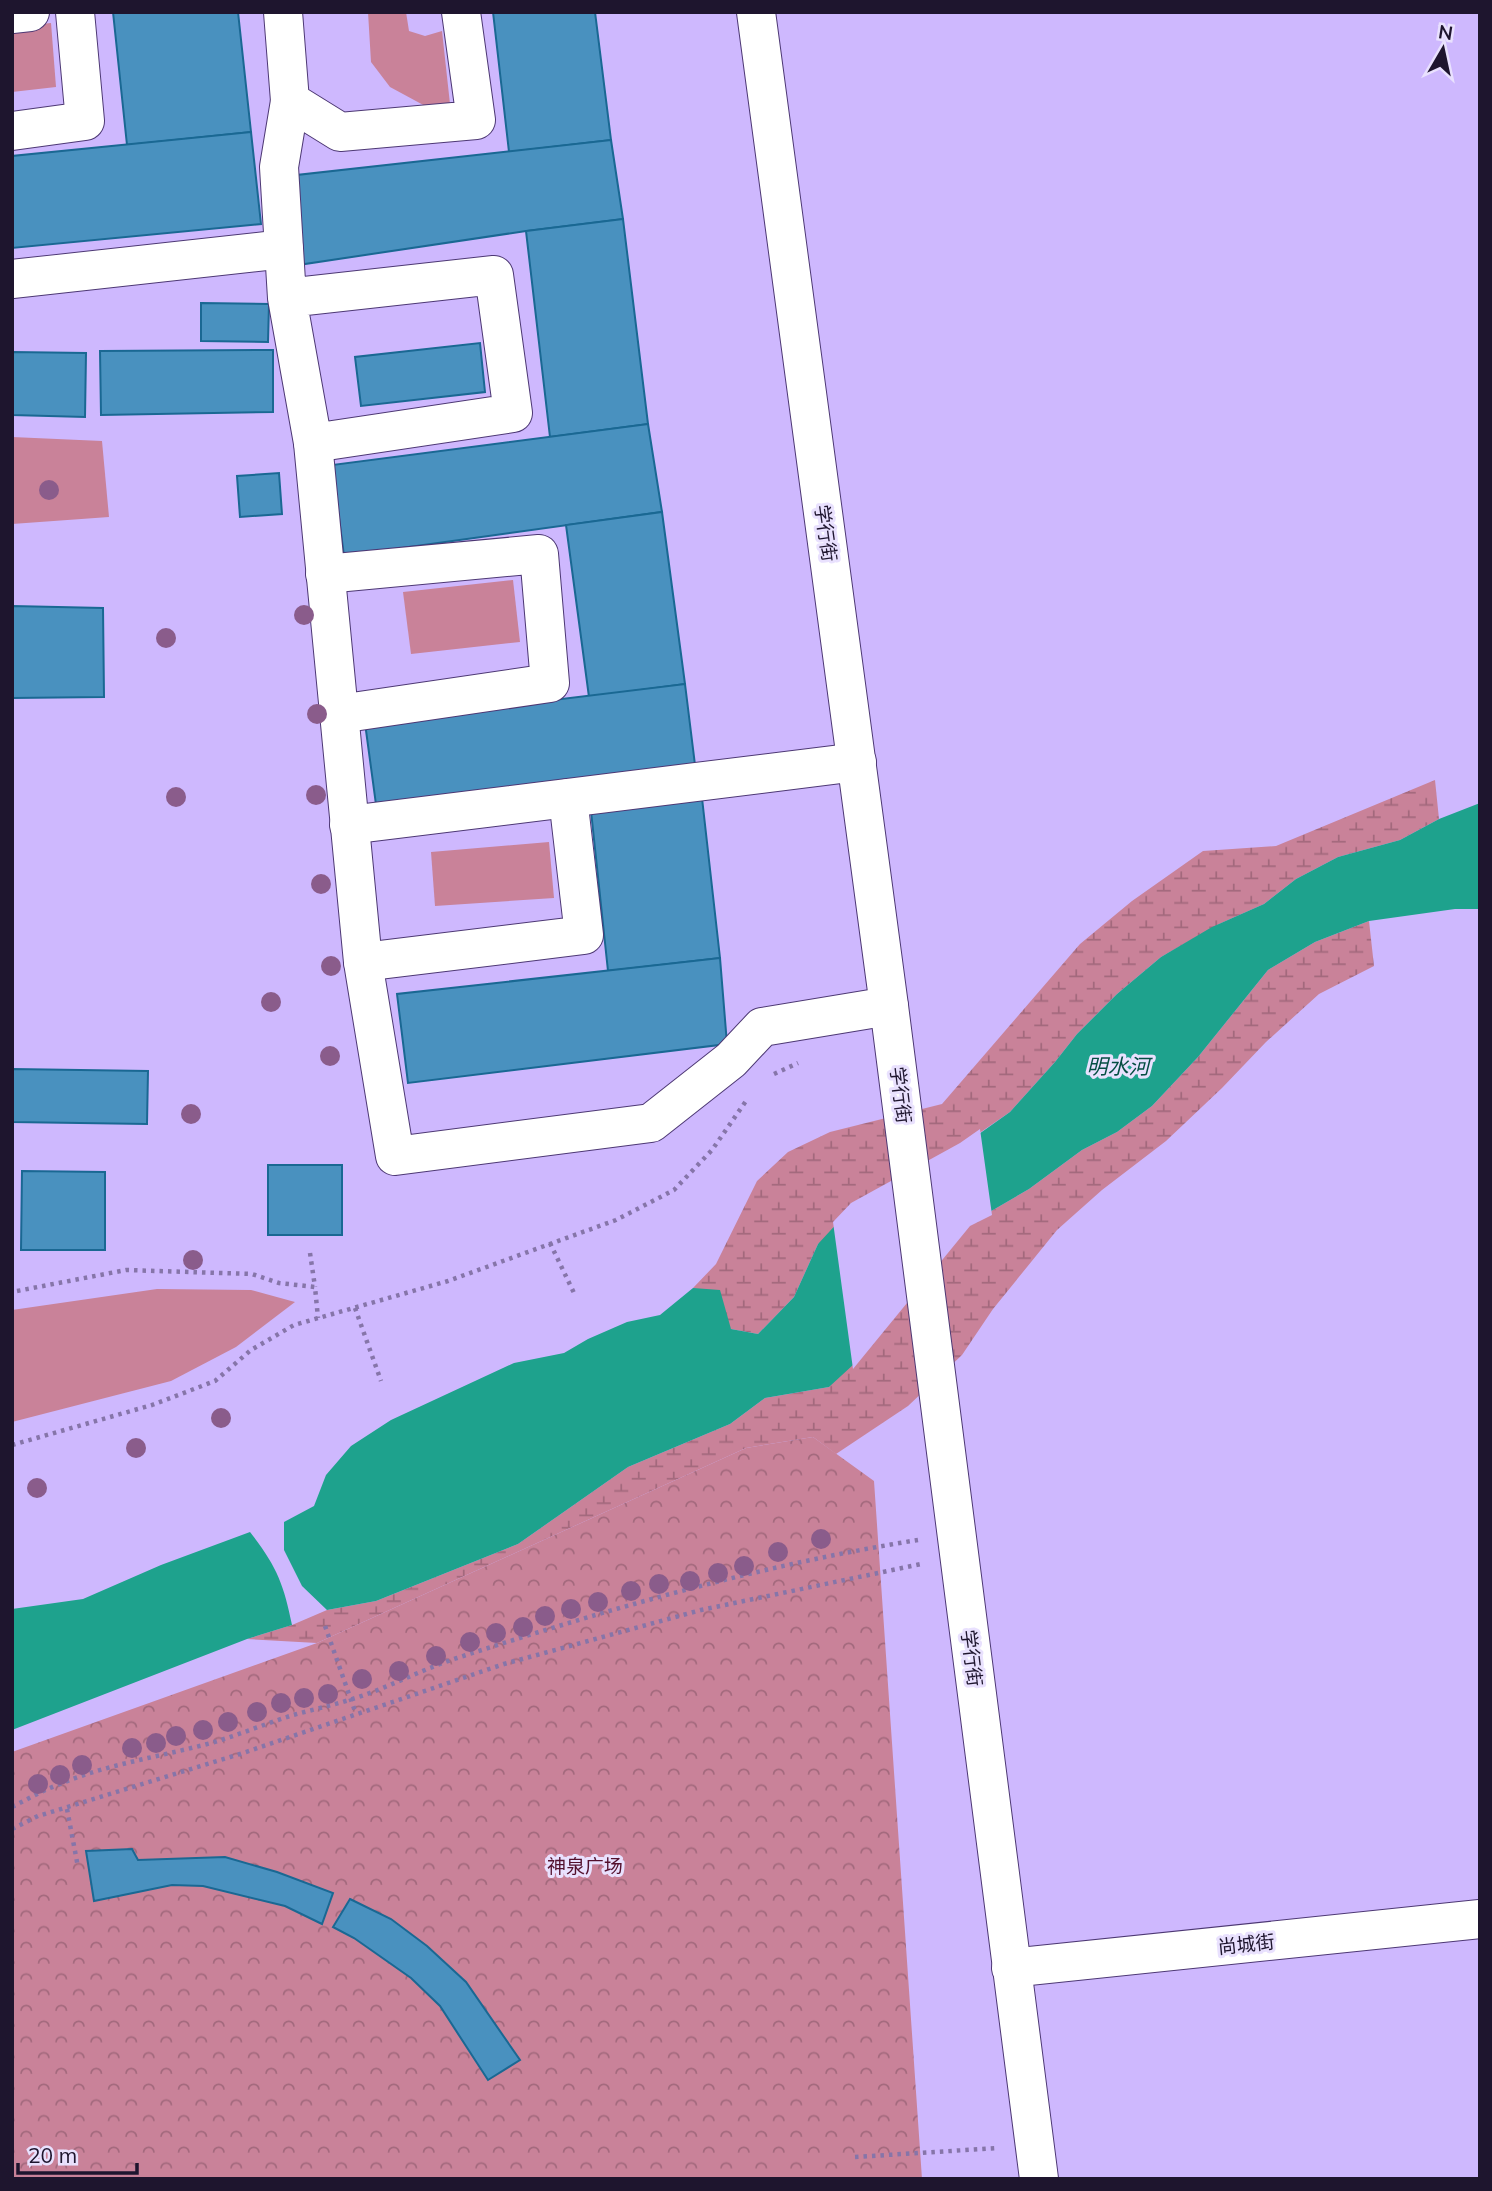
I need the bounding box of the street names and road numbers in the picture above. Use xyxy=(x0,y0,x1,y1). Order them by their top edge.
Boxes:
street label: 学行街 xyxy=(810,503,842,563)
street label: 学行街 xyxy=(886,1065,916,1125)
street label: 学行街 xyxy=(957,1628,987,1688)
street label: 尚城街 xyxy=(1216,1929,1276,1959)

